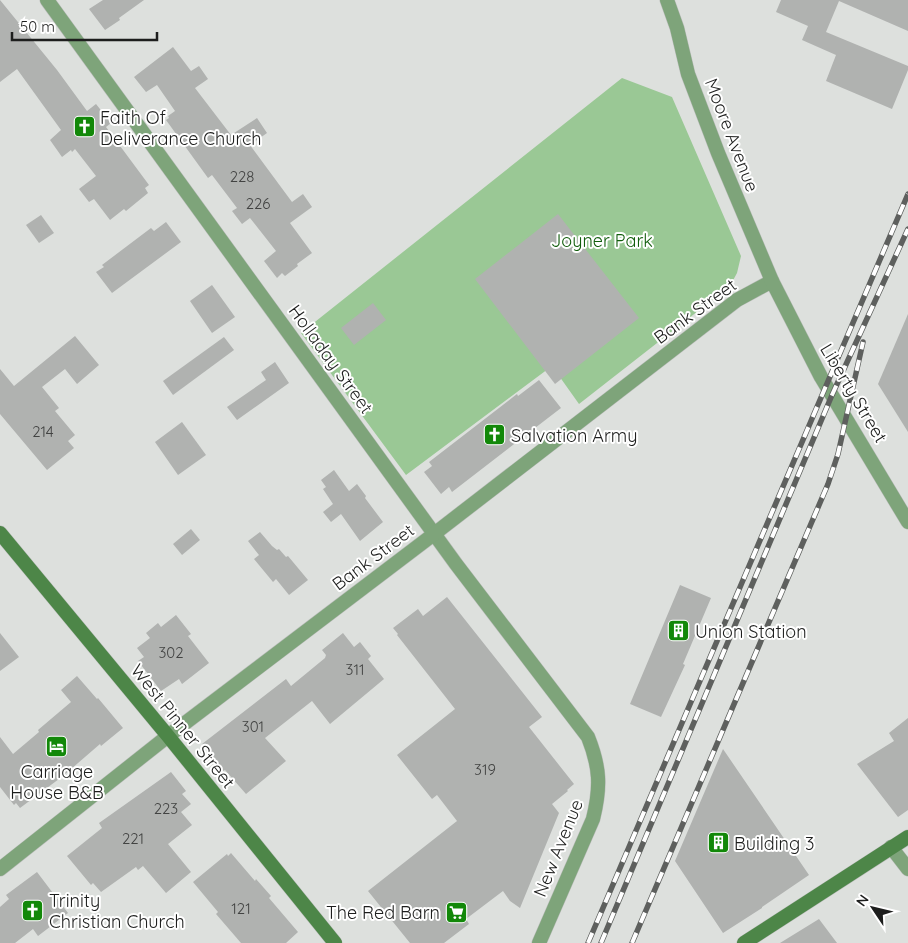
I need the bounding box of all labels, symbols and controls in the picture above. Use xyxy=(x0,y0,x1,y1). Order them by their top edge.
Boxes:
scale bar xyxy=(12,10,158,42)
text: 50 m xyxy=(20,17,55,36)
street label: Moore Avenue xyxy=(700,75,764,195)
place label: Faith Of Deliverance Church xyxy=(100,106,262,150)
church icon: Faith Of Deliverance Church xyxy=(72,115,96,139)
house number: 228 xyxy=(230,167,254,186)
house number: 226 xyxy=(246,194,270,213)
park label: Joyner Park xyxy=(551,229,653,252)
street label: Bank Street xyxy=(649,273,741,349)
street label: Holladay Street xyxy=(284,300,378,418)
street label: Liberty Street xyxy=(815,339,893,447)
house number: 214 xyxy=(32,422,54,441)
church icon: Salvation Army xyxy=(483,423,507,447)
place label: Salvation Army xyxy=(511,424,637,447)
street label: Bank Street xyxy=(327,519,419,595)
building icon: Union Station xyxy=(667,619,691,643)
place label: Union Station xyxy=(695,620,807,643)
house number: 302 xyxy=(158,643,184,662)
street label: West Pinner Street xyxy=(126,659,240,793)
house number: 311 xyxy=(346,660,364,679)
house number: 301 xyxy=(242,717,264,736)
hotel icon: Carriage House B&B xyxy=(45,734,69,758)
place label: Carriage House B&B xyxy=(10,760,104,804)
house number: 319 xyxy=(474,760,496,779)
street label: New Avenue xyxy=(528,796,588,900)
house number: 223 xyxy=(154,799,178,818)
house number: 221 xyxy=(122,829,144,848)
building icon: Building 3 xyxy=(706,831,730,855)
place label: Building 3 xyxy=(734,832,815,855)
north arrow xyxy=(848,883,898,933)
place label: Trinity Christian Church xyxy=(49,889,185,933)
text: N xyxy=(852,891,873,910)
church icon: Trinity Christian Church xyxy=(21,898,45,922)
house number: 121 xyxy=(231,899,251,918)
supermarket icon: The Red Barn xyxy=(444,900,468,924)
place label: The Red Barn xyxy=(326,901,440,924)

